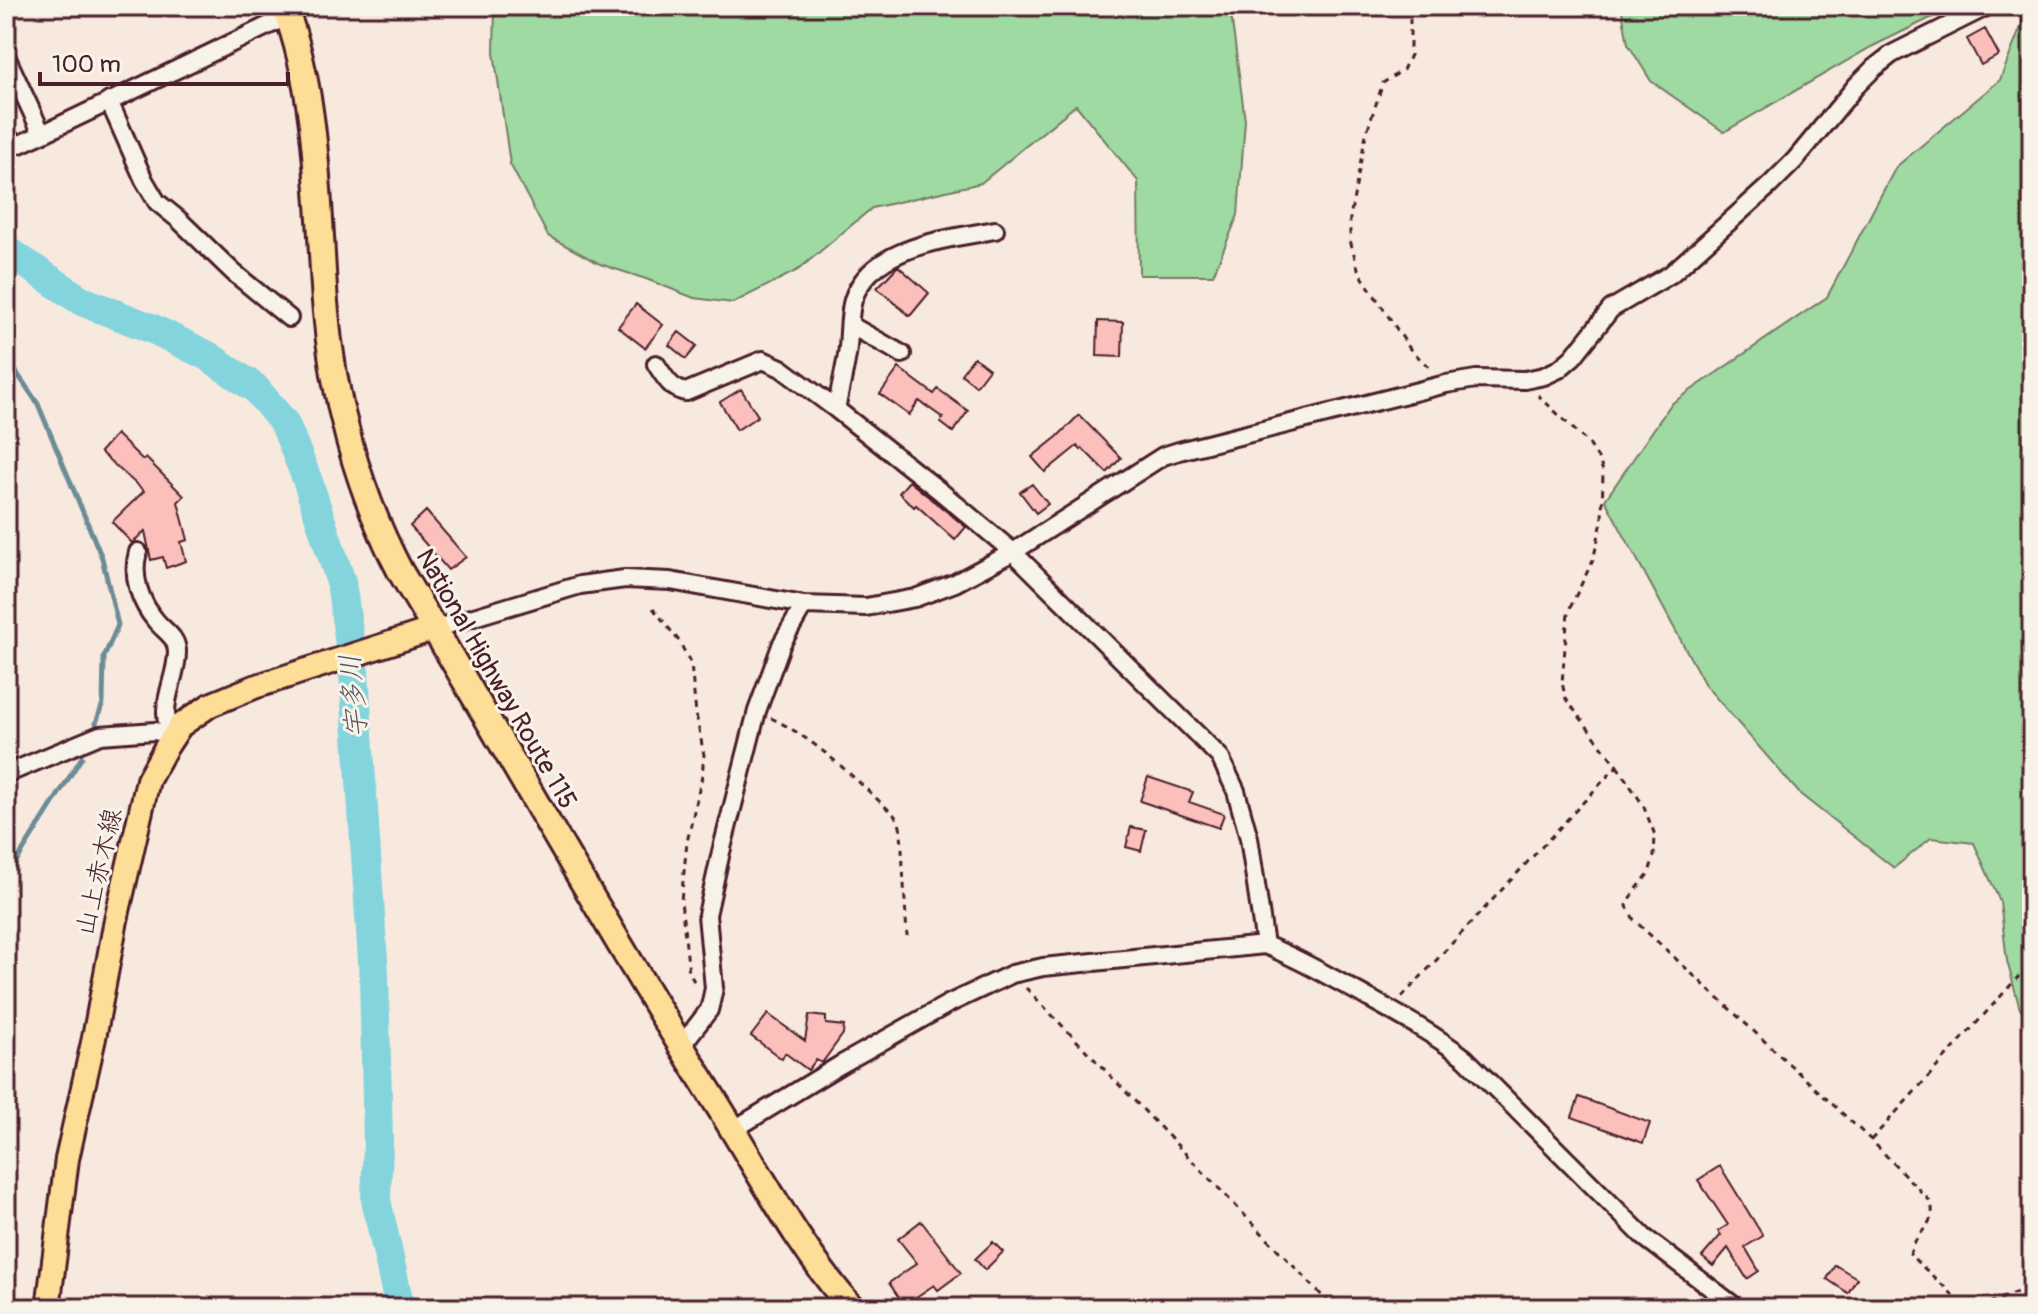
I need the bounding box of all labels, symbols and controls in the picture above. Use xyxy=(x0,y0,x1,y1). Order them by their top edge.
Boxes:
scale bar xyxy=(40,36,288,86)
text: 100 m xyxy=(52,50,121,79)
street label: National Highway Route 115 xyxy=(408,543,584,815)
water label: 宇多川 xyxy=(333,653,375,739)
street label: 山上赤木線 xyxy=(69,805,129,939)

